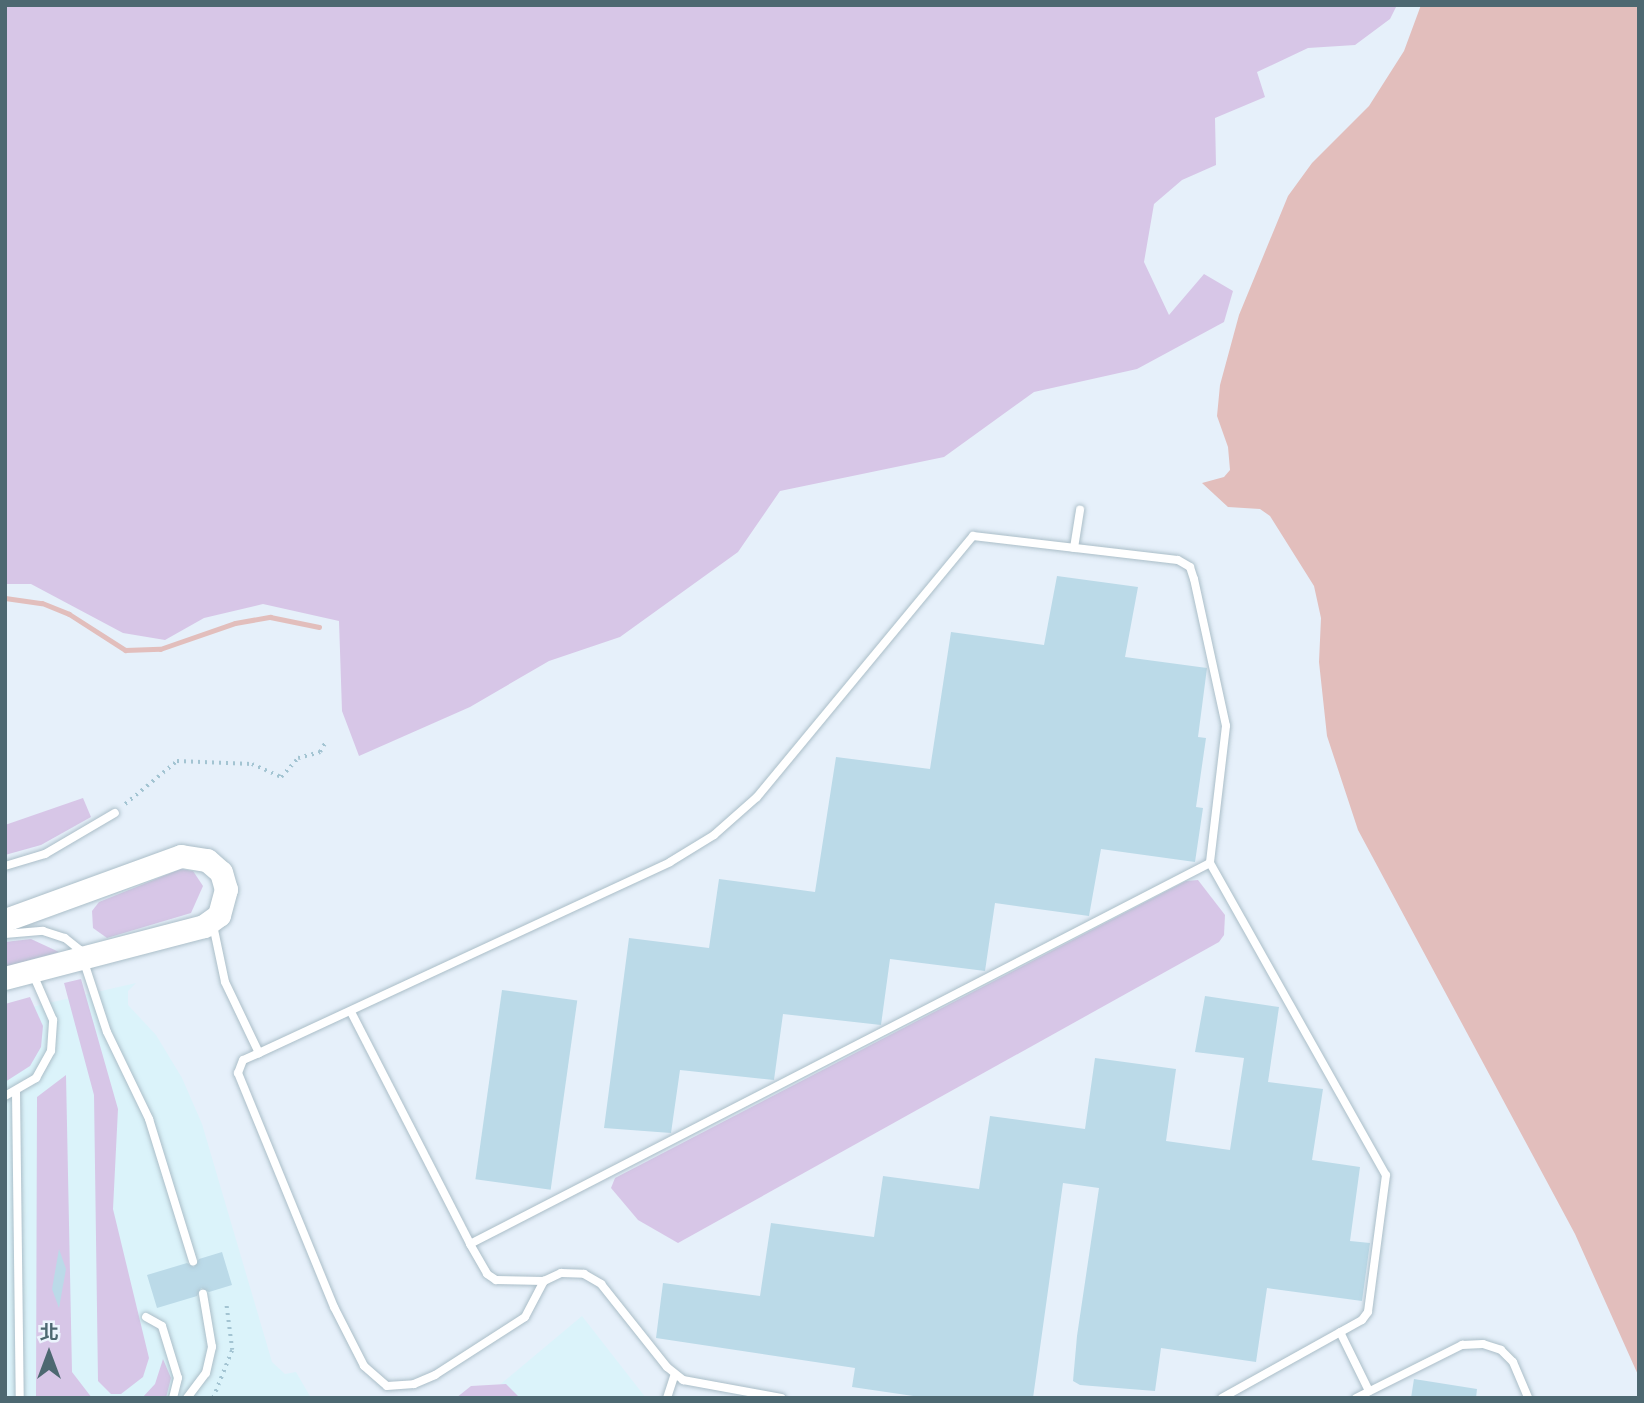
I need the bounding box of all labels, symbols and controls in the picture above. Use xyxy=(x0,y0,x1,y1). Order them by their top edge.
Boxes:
north arrow xyxy=(14,1319,84,1389)
text: 北 xyxy=(39,1320,59,1345)

